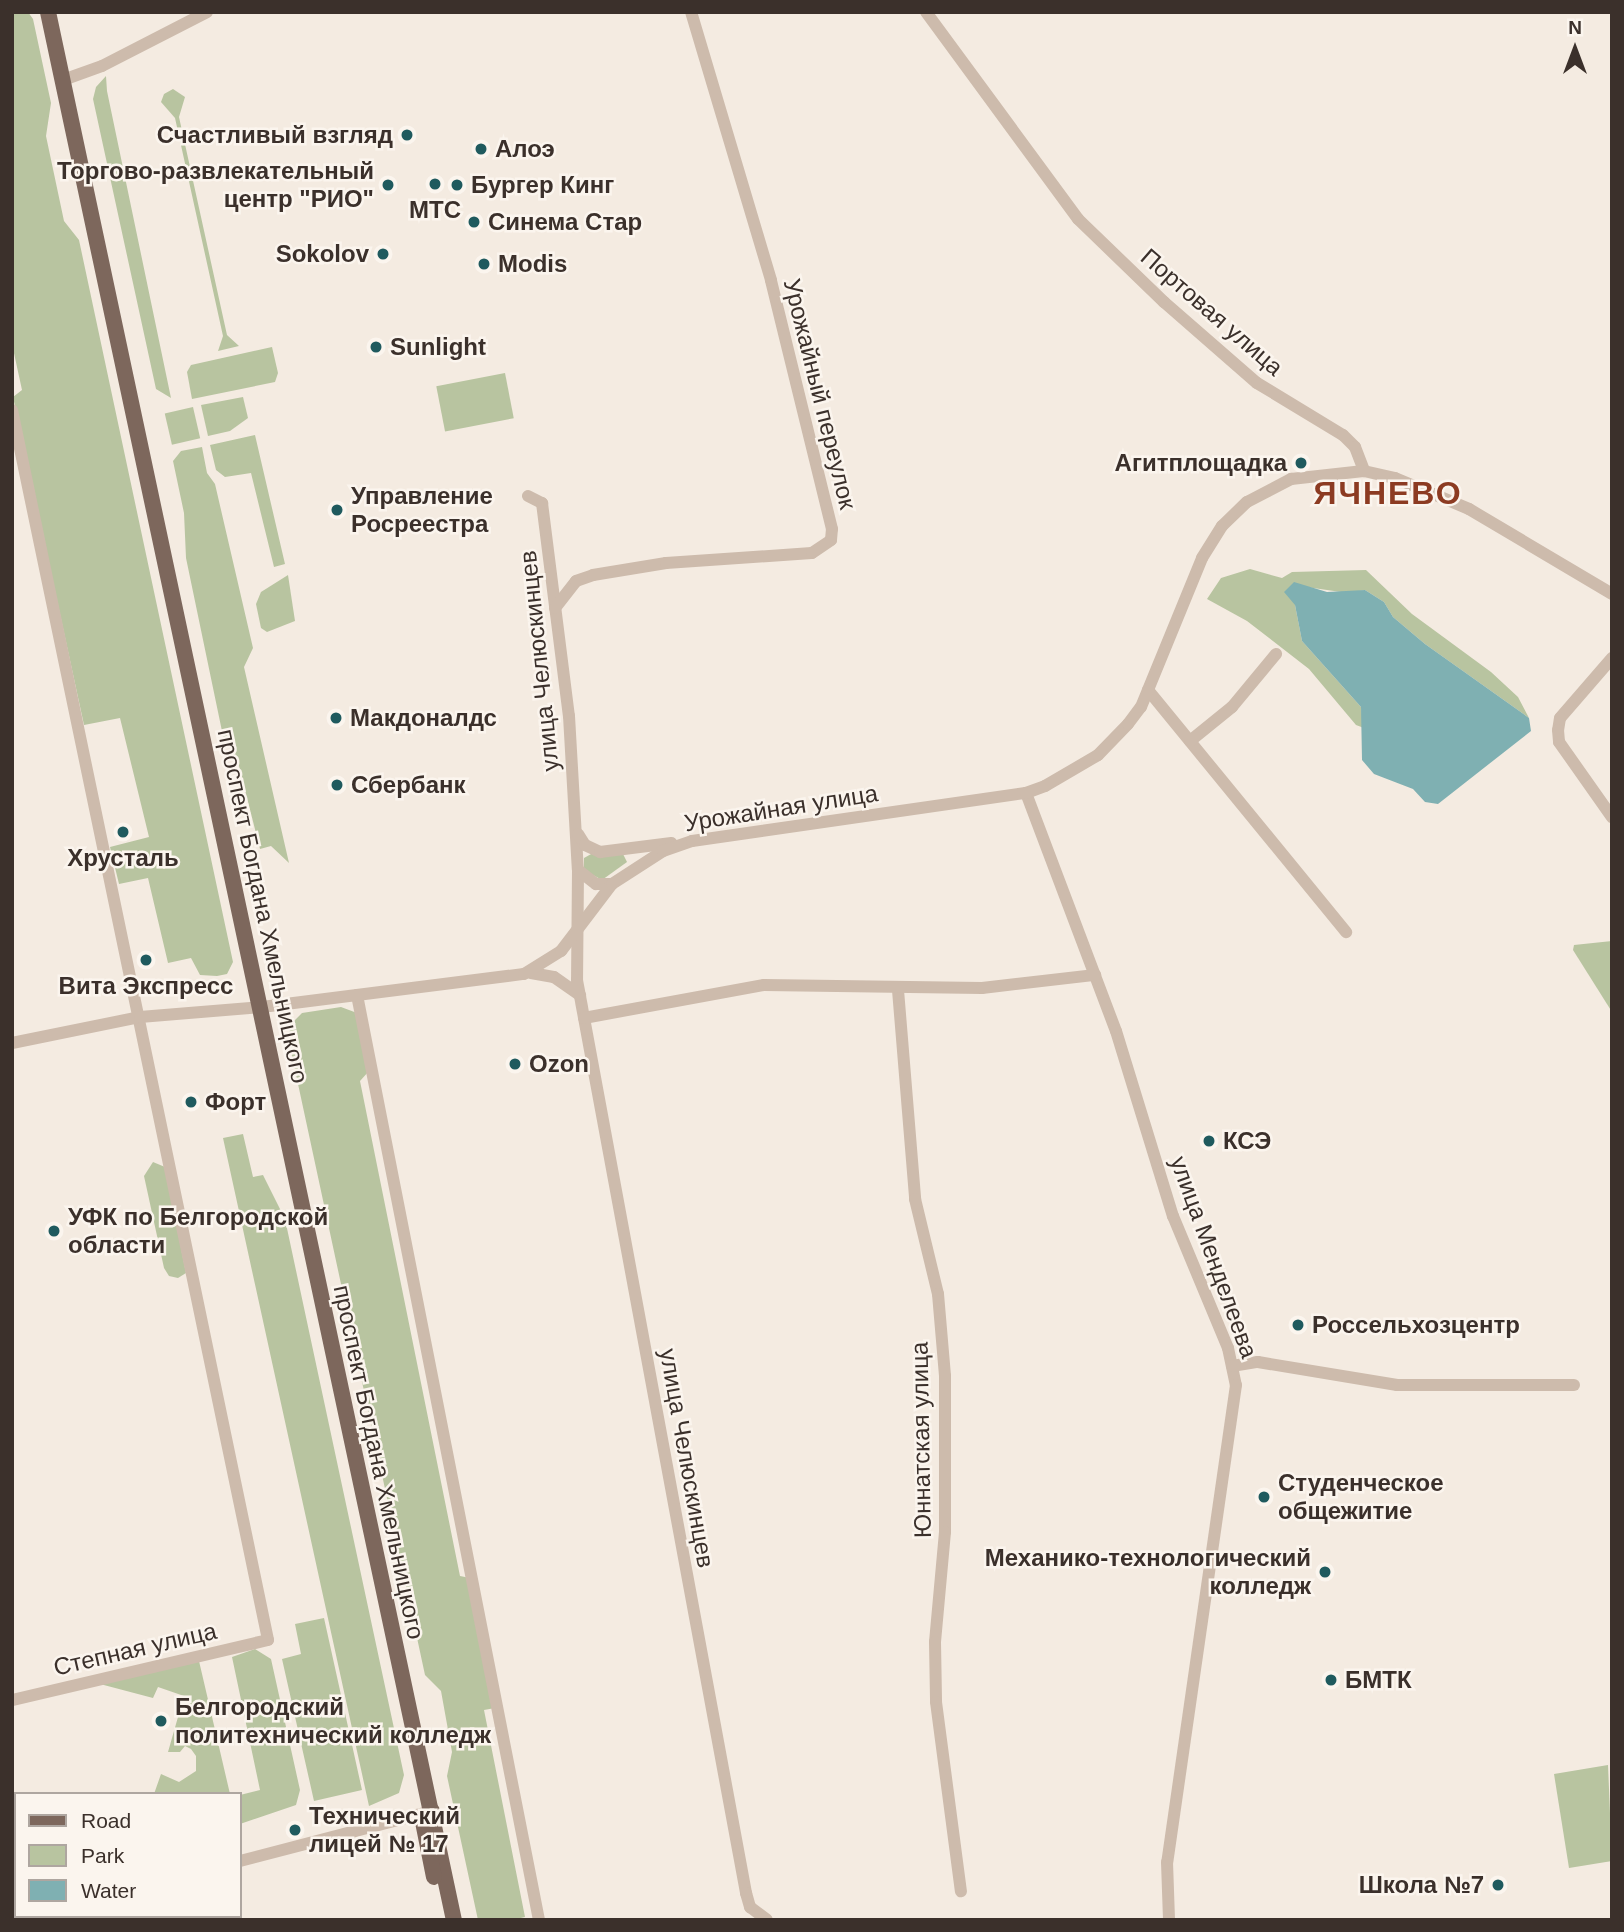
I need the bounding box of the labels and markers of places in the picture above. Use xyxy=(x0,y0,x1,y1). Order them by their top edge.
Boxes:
place label: Счастливый взгляд xyxy=(157,121,393,149)
marker: Счастливый взгляд xyxy=(399,127,415,143)
place label: Алоэ xyxy=(495,135,555,163)
marker: Алоэ xyxy=(473,141,489,157)
place label: Торгово-развлекательный центр "РИО" xyxy=(57,157,374,213)
place label: Бургер Кинг xyxy=(471,171,614,199)
marker: МТС xyxy=(427,176,443,192)
marker: Торгово-развлекательный центр "РИО" xyxy=(380,177,396,193)
marker: Бургер Кинг xyxy=(449,177,465,193)
place label: МТС xyxy=(409,196,461,224)
place label: Синема Стар xyxy=(488,208,642,236)
marker: Синема Стар xyxy=(466,214,482,230)
place label: Sokolov xyxy=(276,240,369,268)
marker: Sokolov xyxy=(375,246,391,262)
place label: Modis xyxy=(498,250,567,278)
marker: Modis xyxy=(476,256,492,272)
place label: Sunlight xyxy=(390,333,486,361)
marker: Sunlight xyxy=(368,339,384,355)
place label: Агитплощадка xyxy=(1115,449,1287,477)
marker: Агитплощадка xyxy=(1293,455,1309,471)
place label: Управление Росреестра xyxy=(351,482,493,538)
marker: Управление Росреестра xyxy=(329,502,345,518)
place label: Макдоналдс xyxy=(350,704,497,732)
marker: Макдоналдс xyxy=(328,710,344,726)
place label: Сбербанк xyxy=(351,771,466,799)
marker: Сбербанк xyxy=(329,777,345,793)
marker: Хрусталь xyxy=(115,824,131,840)
place label: Хрусталь xyxy=(67,844,179,872)
marker: Вита Экспресс xyxy=(138,952,154,968)
place label: Вита Экспресс xyxy=(59,972,233,1000)
place label: Ozon xyxy=(529,1050,589,1078)
marker: Ozon xyxy=(507,1056,523,1072)
place label: Форт xyxy=(205,1088,266,1116)
marker: Форт xyxy=(183,1094,199,1110)
place label: КСЭ xyxy=(1223,1127,1271,1155)
marker: КСЭ xyxy=(1201,1133,1217,1149)
place label: УФК по Белгородской области xyxy=(68,1203,328,1259)
marker: УФК по Белгородской области xyxy=(46,1223,62,1239)
place label: Россельхозцентр xyxy=(1312,1311,1520,1339)
marker: Россельхозцентр xyxy=(1290,1317,1306,1333)
place label: Студенческое общежитие xyxy=(1278,1469,1444,1525)
marker: Студенческое общежитие xyxy=(1256,1489,1272,1505)
place label: Механико-технологический колледж xyxy=(985,1544,1311,1600)
marker: Механико-технологический колледж xyxy=(1317,1564,1333,1580)
place label: БМТК xyxy=(1345,1666,1412,1694)
marker: БМТК xyxy=(1323,1672,1339,1688)
place label: Белгородский политехнический колледж xyxy=(175,1693,491,1749)
marker: Белгородский политехнический колледж xyxy=(153,1713,169,1729)
place label: Технический лицей № 17 xyxy=(309,1802,460,1858)
marker: Технический лицей № 17 xyxy=(287,1822,303,1838)
place label: Школа №7 xyxy=(1359,1871,1484,1899)
marker: Школа №7 xyxy=(1490,1877,1506,1893)

